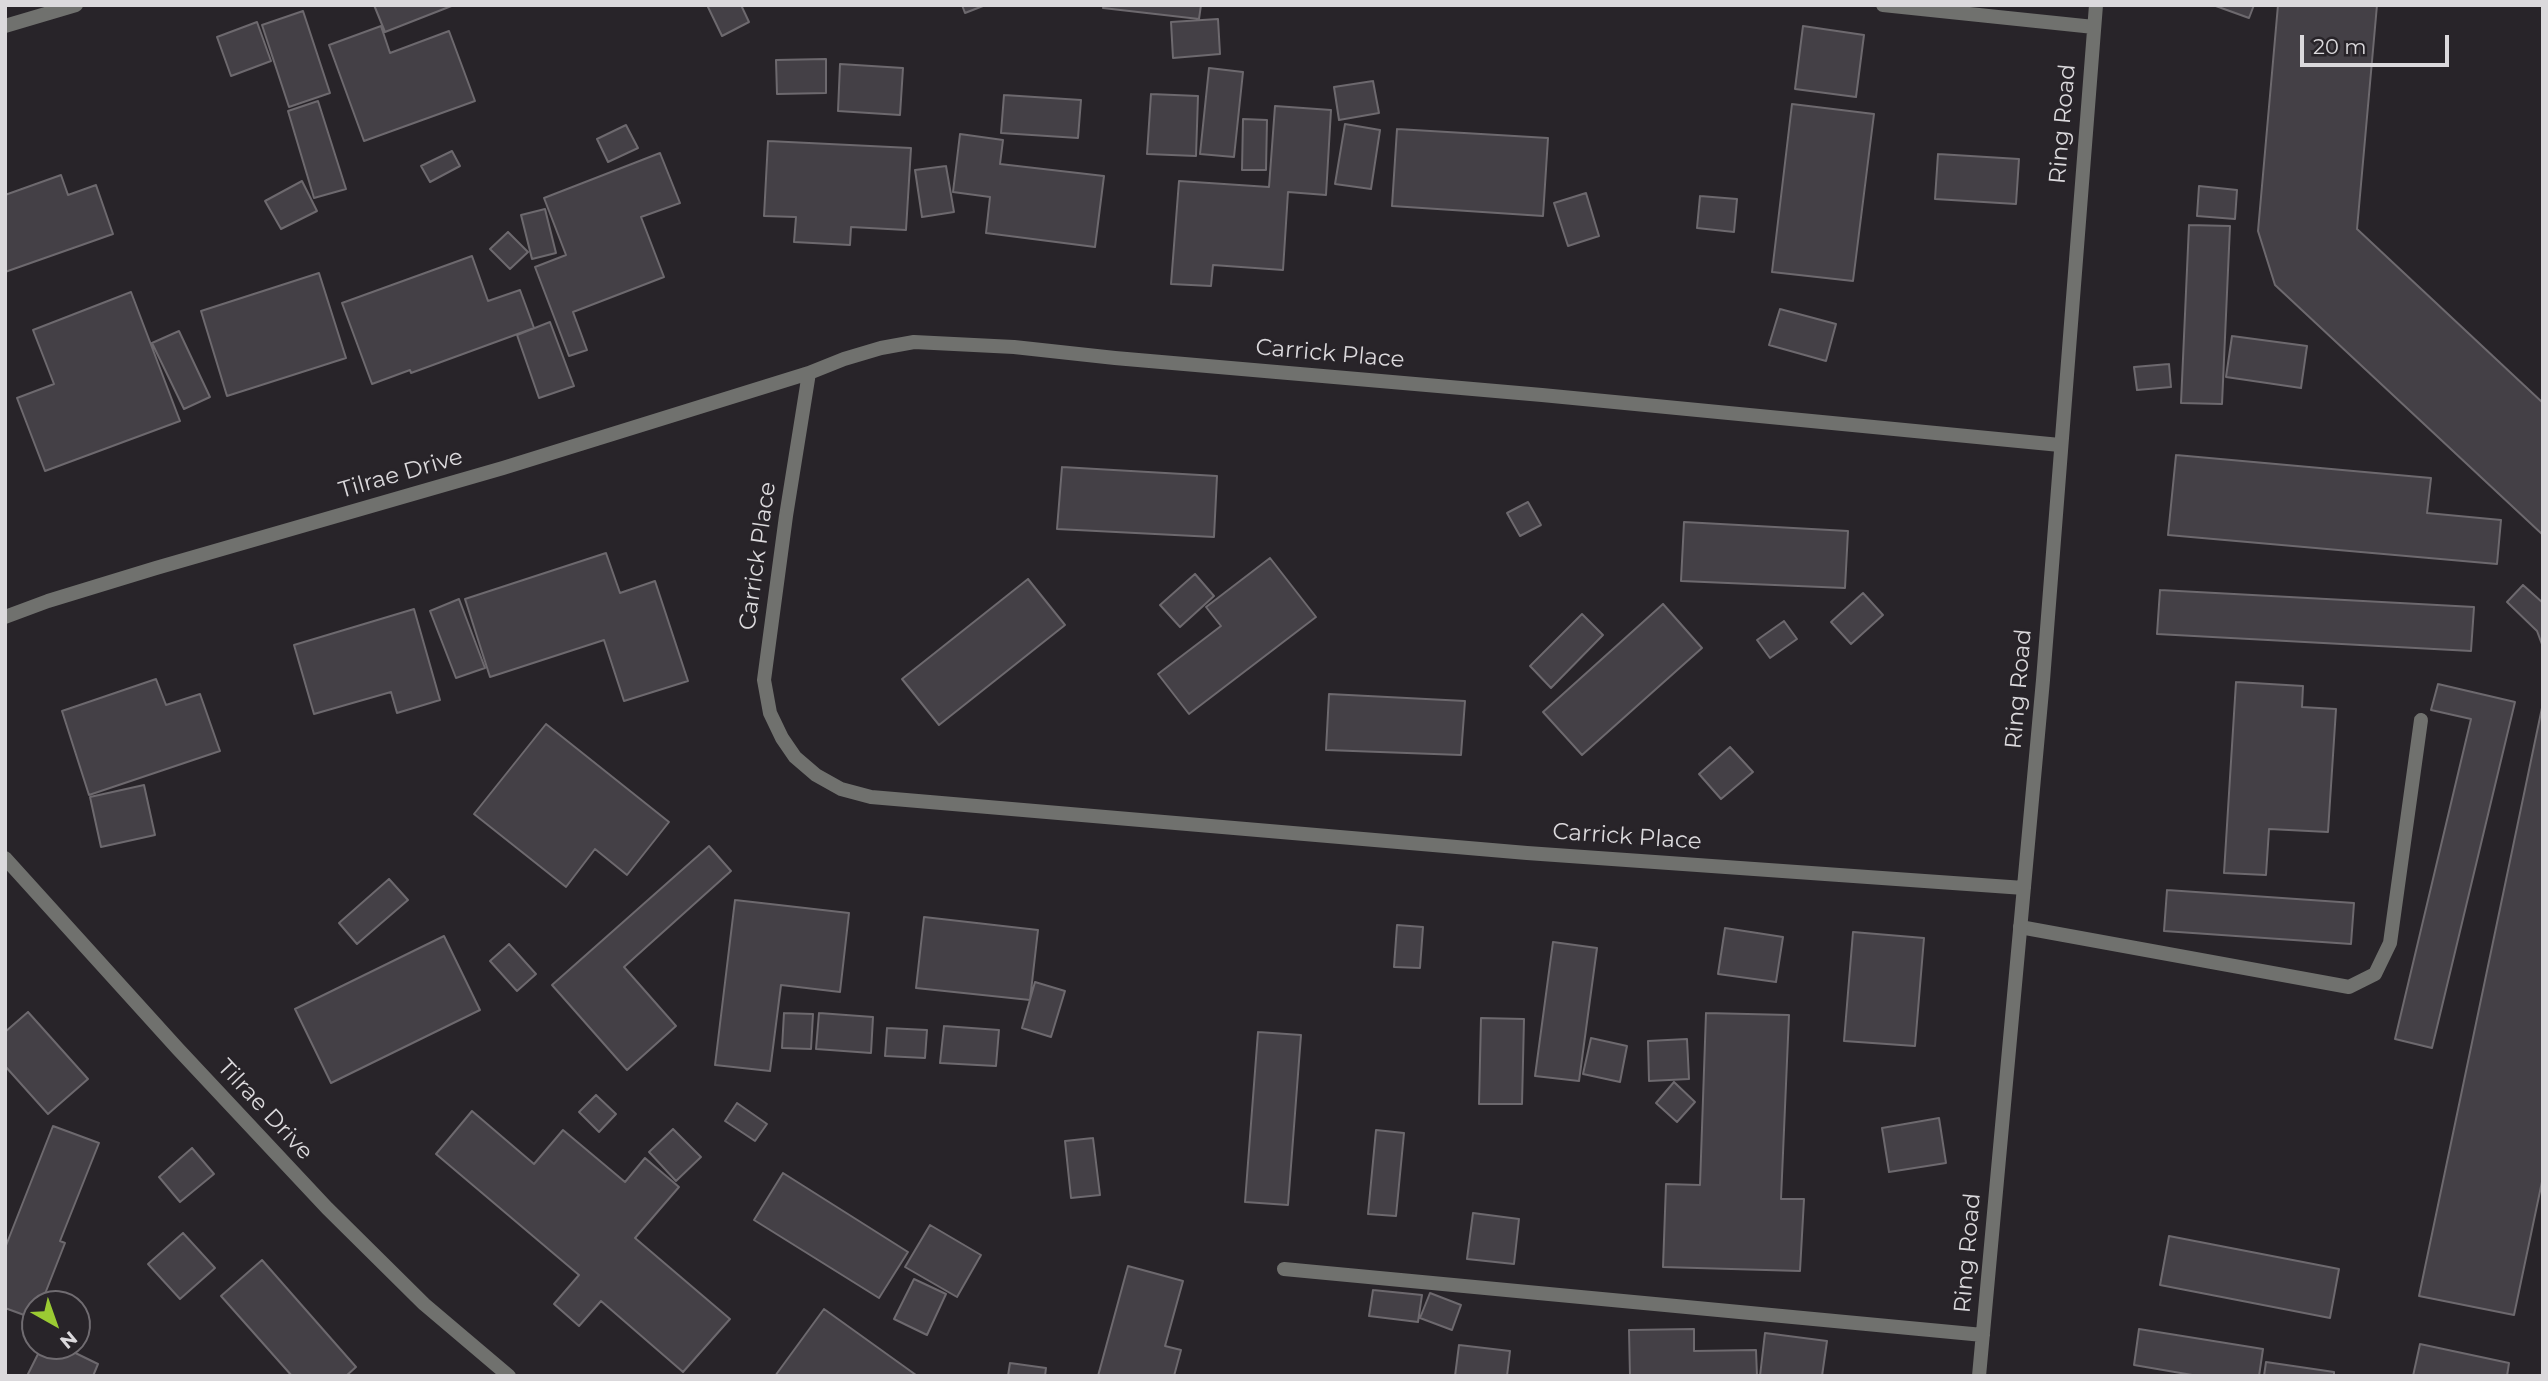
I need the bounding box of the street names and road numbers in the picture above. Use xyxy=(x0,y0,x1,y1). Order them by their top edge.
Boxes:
street label: Ring Road xyxy=(2044,63,2082,185)
street label: Carrick Place xyxy=(1254,334,1406,374)
street label: Tilrae Drive xyxy=(336,443,466,505)
street label: Carrick Place xyxy=(734,480,782,632)
street label: Ring Road xyxy=(2000,628,2038,750)
street label: Carrick Place xyxy=(1552,818,1702,856)
street label: Tilrae Drive xyxy=(211,1054,319,1166)
street label: Ring Road xyxy=(1949,1192,1987,1314)

